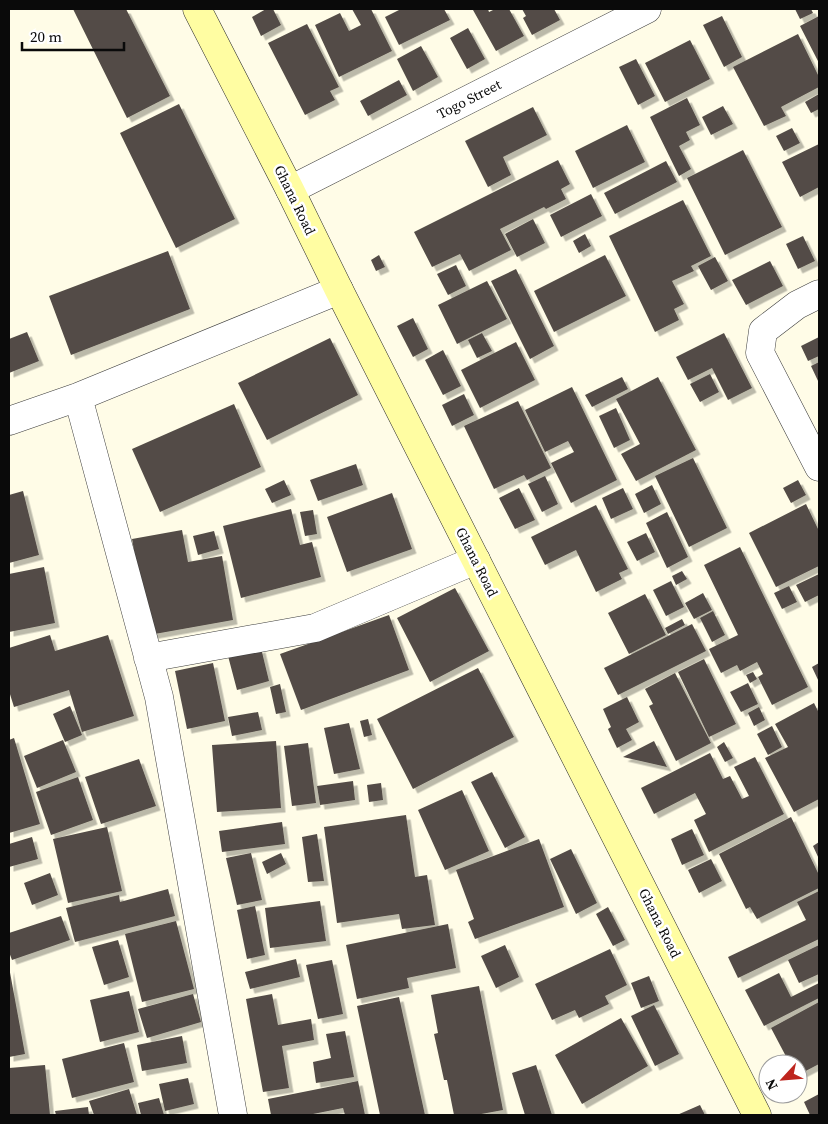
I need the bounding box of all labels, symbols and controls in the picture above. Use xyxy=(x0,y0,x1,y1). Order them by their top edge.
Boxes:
scale bar xyxy=(22,20,125,52)
text: 20 m xyxy=(30,26,62,47)
street label: Togo Street xyxy=(434,74,505,124)
street label: Ghana Road xyxy=(269,162,321,238)
street label: Ghana Road xyxy=(451,524,503,600)
street label: Ghana Road xyxy=(634,885,686,961)
north arrow xyxy=(758,1054,808,1104)
text: N xyxy=(760,1076,783,1094)

